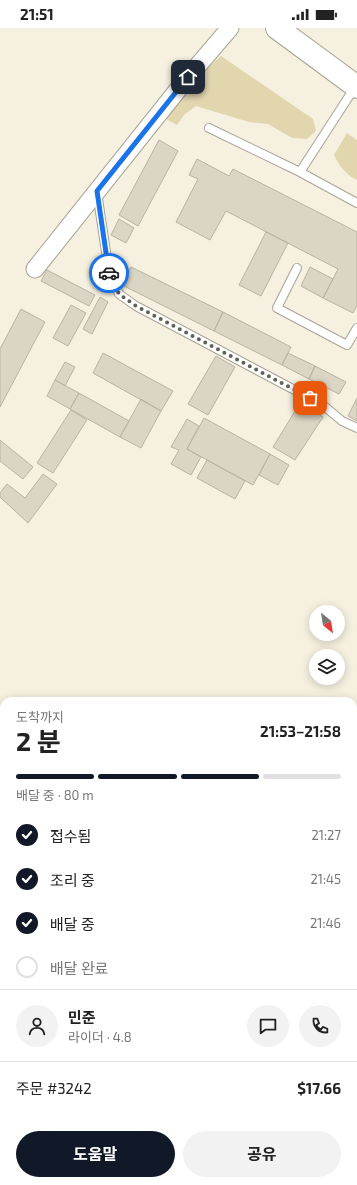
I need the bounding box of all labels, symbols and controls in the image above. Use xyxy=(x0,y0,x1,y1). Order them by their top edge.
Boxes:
text: 21:51 xyxy=(20,5,54,23)
pin xyxy=(171,60,205,94)
icon: home xyxy=(177,66,199,88)
courier xyxy=(89,253,129,293)
icon: car xyxy=(98,262,120,284)
pin xyxy=(293,381,327,415)
icon: bag xyxy=(299,387,321,409)
north arrow xyxy=(309,605,345,641)
map controls xyxy=(309,605,345,685)
button: layers xyxy=(309,649,345,685)
text: 도착까지 xyxy=(16,709,64,725)
text: 21:53–21:58 xyxy=(260,722,341,740)
text: 2 분 xyxy=(16,725,61,756)
text: 배달 중 · 80 m xyxy=(16,787,94,803)
icon: check xyxy=(16,824,38,846)
text: 접수됨 xyxy=(50,827,91,845)
text: 21:27 xyxy=(311,827,341,843)
icon: check xyxy=(16,868,38,890)
text: 조리 중 xyxy=(50,871,95,889)
text: 21:45 xyxy=(310,871,341,887)
icon: check xyxy=(16,912,38,934)
text: 배달 중 xyxy=(50,915,95,933)
text: 21:46 xyxy=(310,915,341,931)
text: 배달 완료 xyxy=(50,959,109,977)
button: person xyxy=(16,1005,58,1047)
button: chat xyxy=(247,1005,289,1047)
button: phone xyxy=(299,1005,341,1047)
text: 민준 xyxy=(68,1008,96,1026)
text: 라이더 · 4.8 xyxy=(68,1029,132,1045)
text: 주문 #3242 xyxy=(16,1079,92,1097)
text: $17.66 xyxy=(297,1079,341,1097)
button: 도움말 xyxy=(16,1131,175,1177)
button: 공유 xyxy=(183,1131,341,1177)

